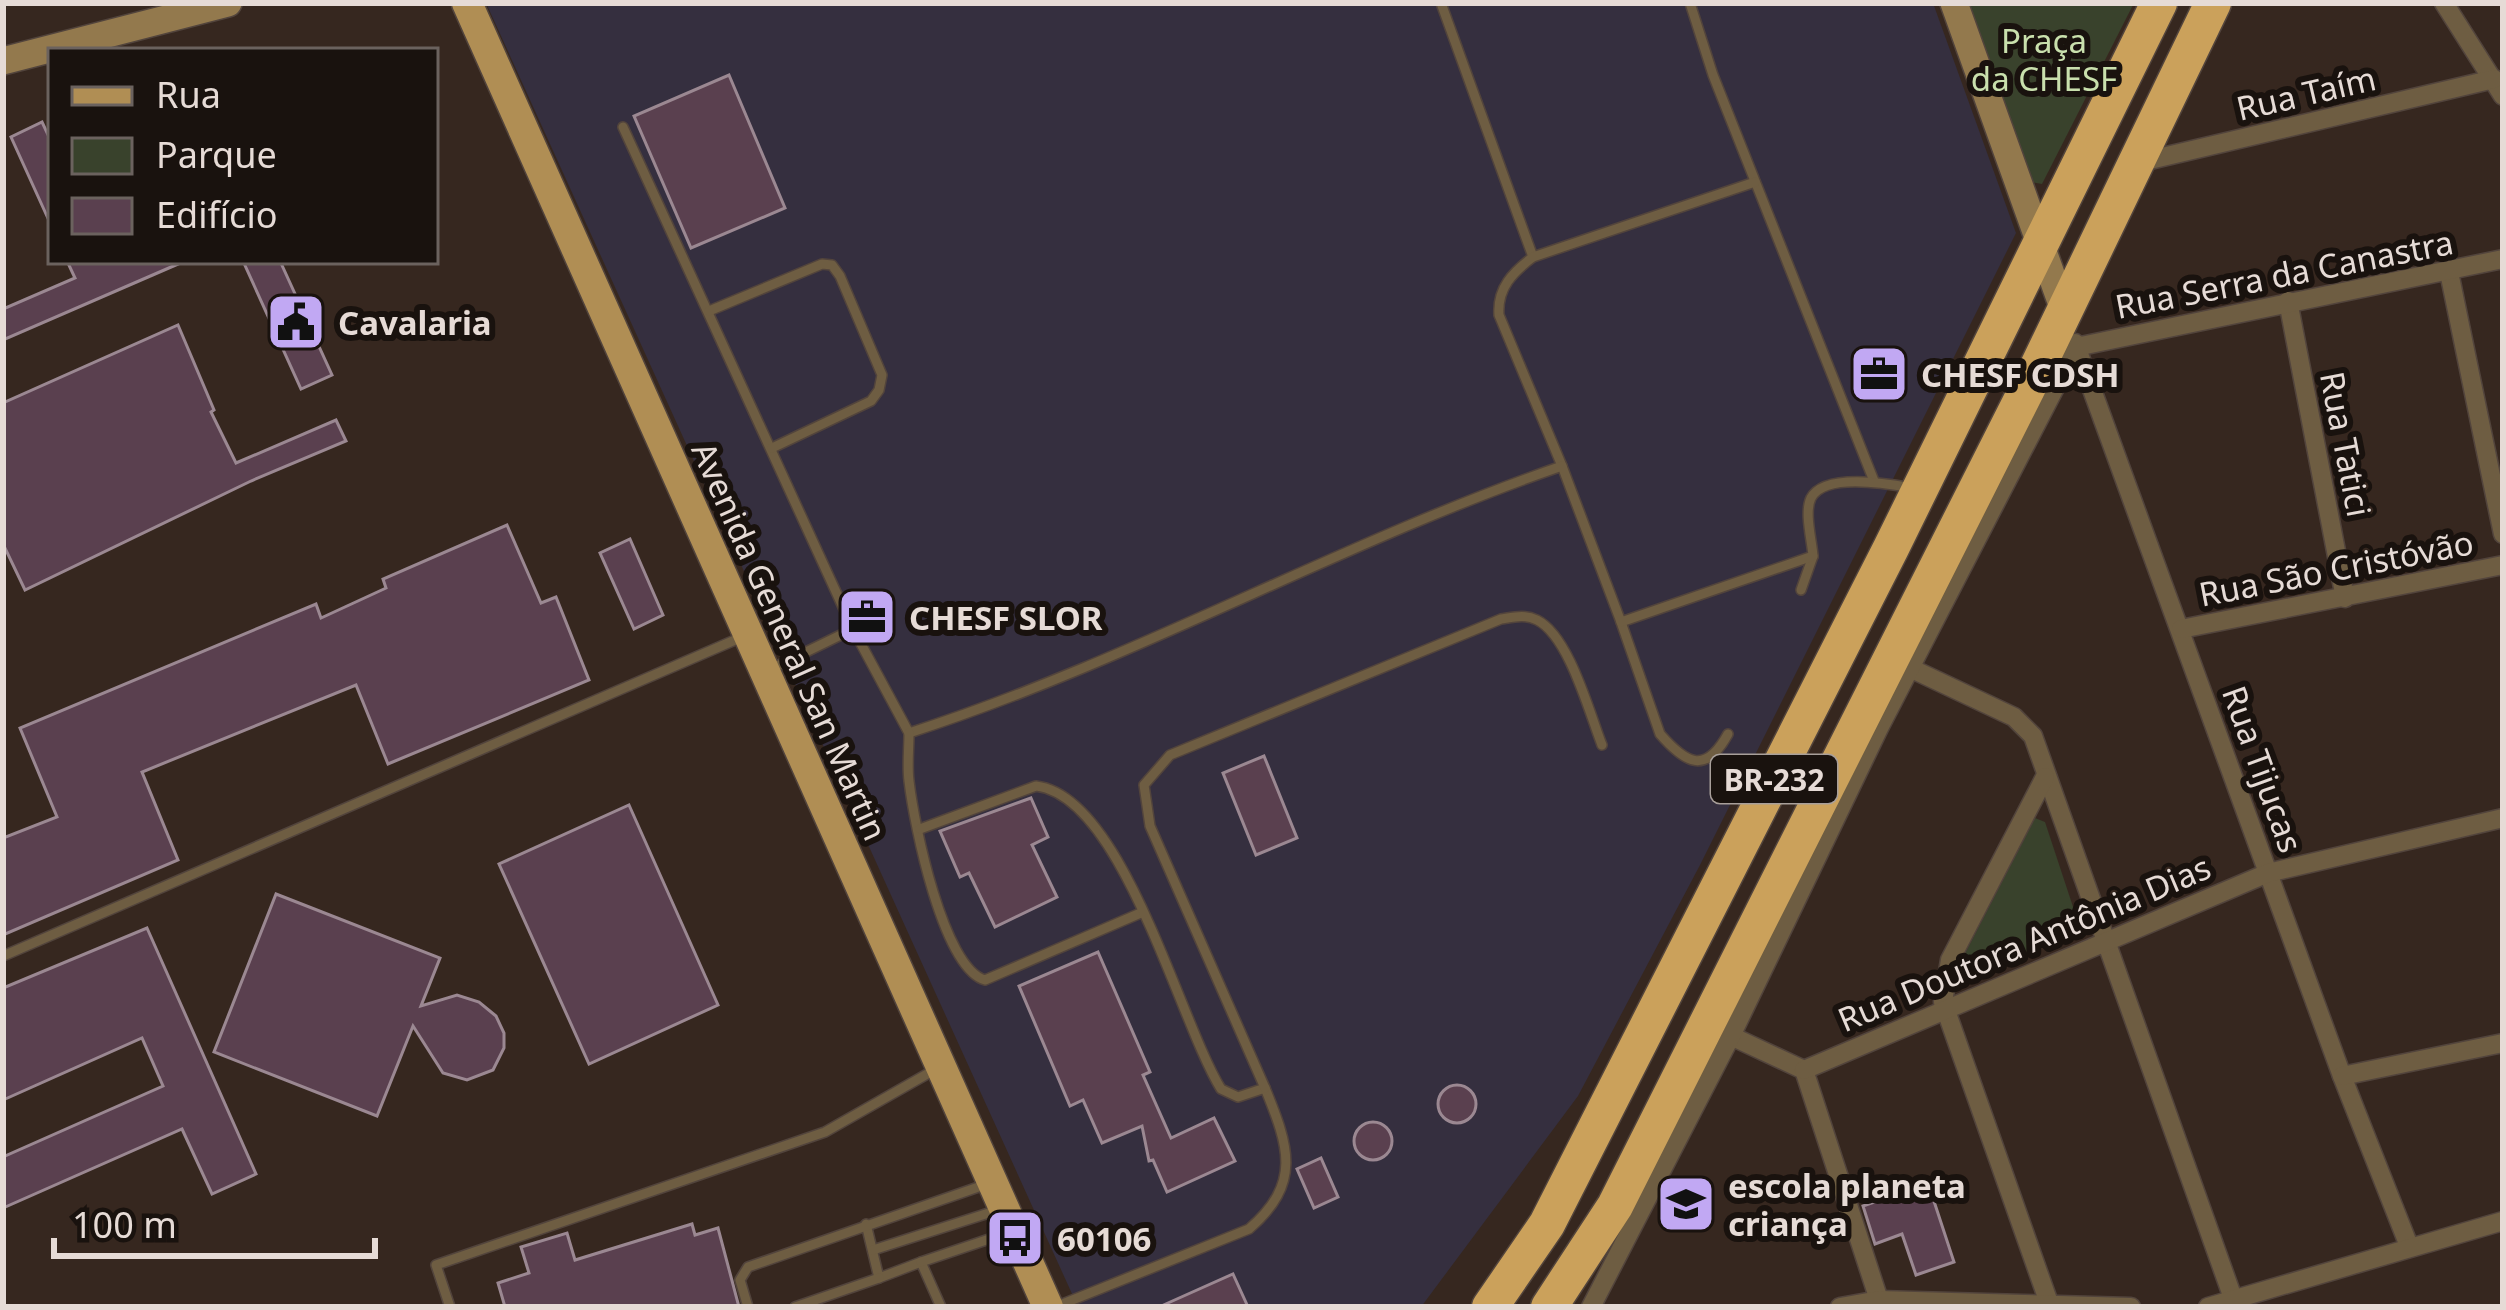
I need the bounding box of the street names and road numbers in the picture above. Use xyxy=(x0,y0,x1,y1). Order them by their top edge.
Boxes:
street label: Rua Taím xyxy=(2232,55,2380,131)
street label: Rua Serra da Canastra xyxy=(2111,219,2457,329)
street label: Rua Tatici xyxy=(2310,368,2382,520)
street label: Avenida General San Martin xyxy=(682,435,898,847)
street label: Rua São Cristóvão xyxy=(2195,519,2477,617)
street label: Rua Tijucas xyxy=(2212,680,2314,858)
road number: BR-232 xyxy=(1711,755,1837,803)
street label: Rua Doutora Antônia Dias xyxy=(1831,844,2217,1042)

